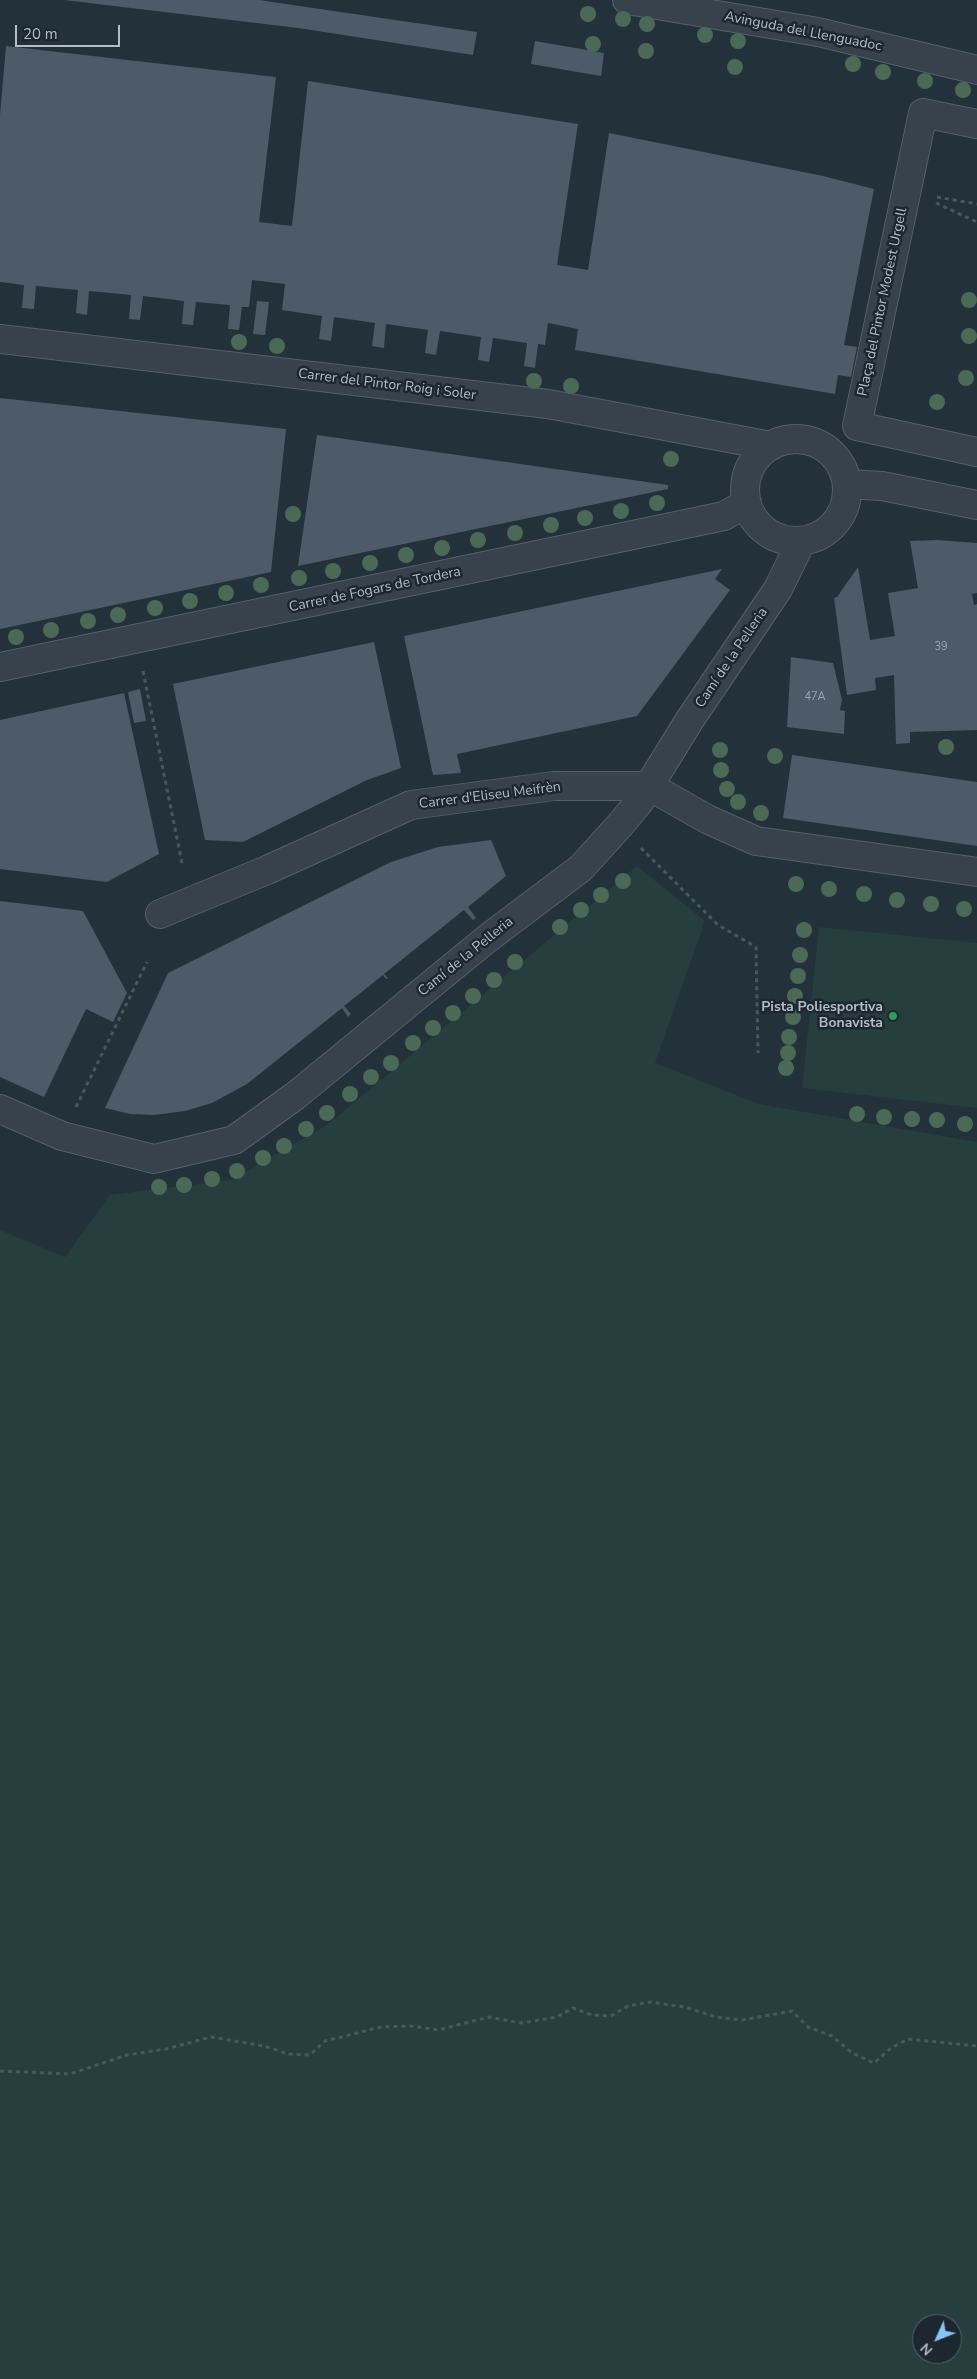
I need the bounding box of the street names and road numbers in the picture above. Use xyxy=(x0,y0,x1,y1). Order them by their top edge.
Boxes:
street label: Avinguda del Llenguadoc xyxy=(723,9,883,55)
street label: Plaça del Pintor Modest Urgell xyxy=(855,206,911,398)
street label: Carrer del Pintor Roig i Soler xyxy=(297,366,477,404)
street label: Carrer de Fogars de Tordera xyxy=(288,564,462,616)
street label: Camí de la Pelleria xyxy=(692,605,772,711)
street label: Carrer d'Eliseu Meifrèn xyxy=(418,779,562,813)
street label: Camí de la Pelleria xyxy=(415,914,517,1000)

